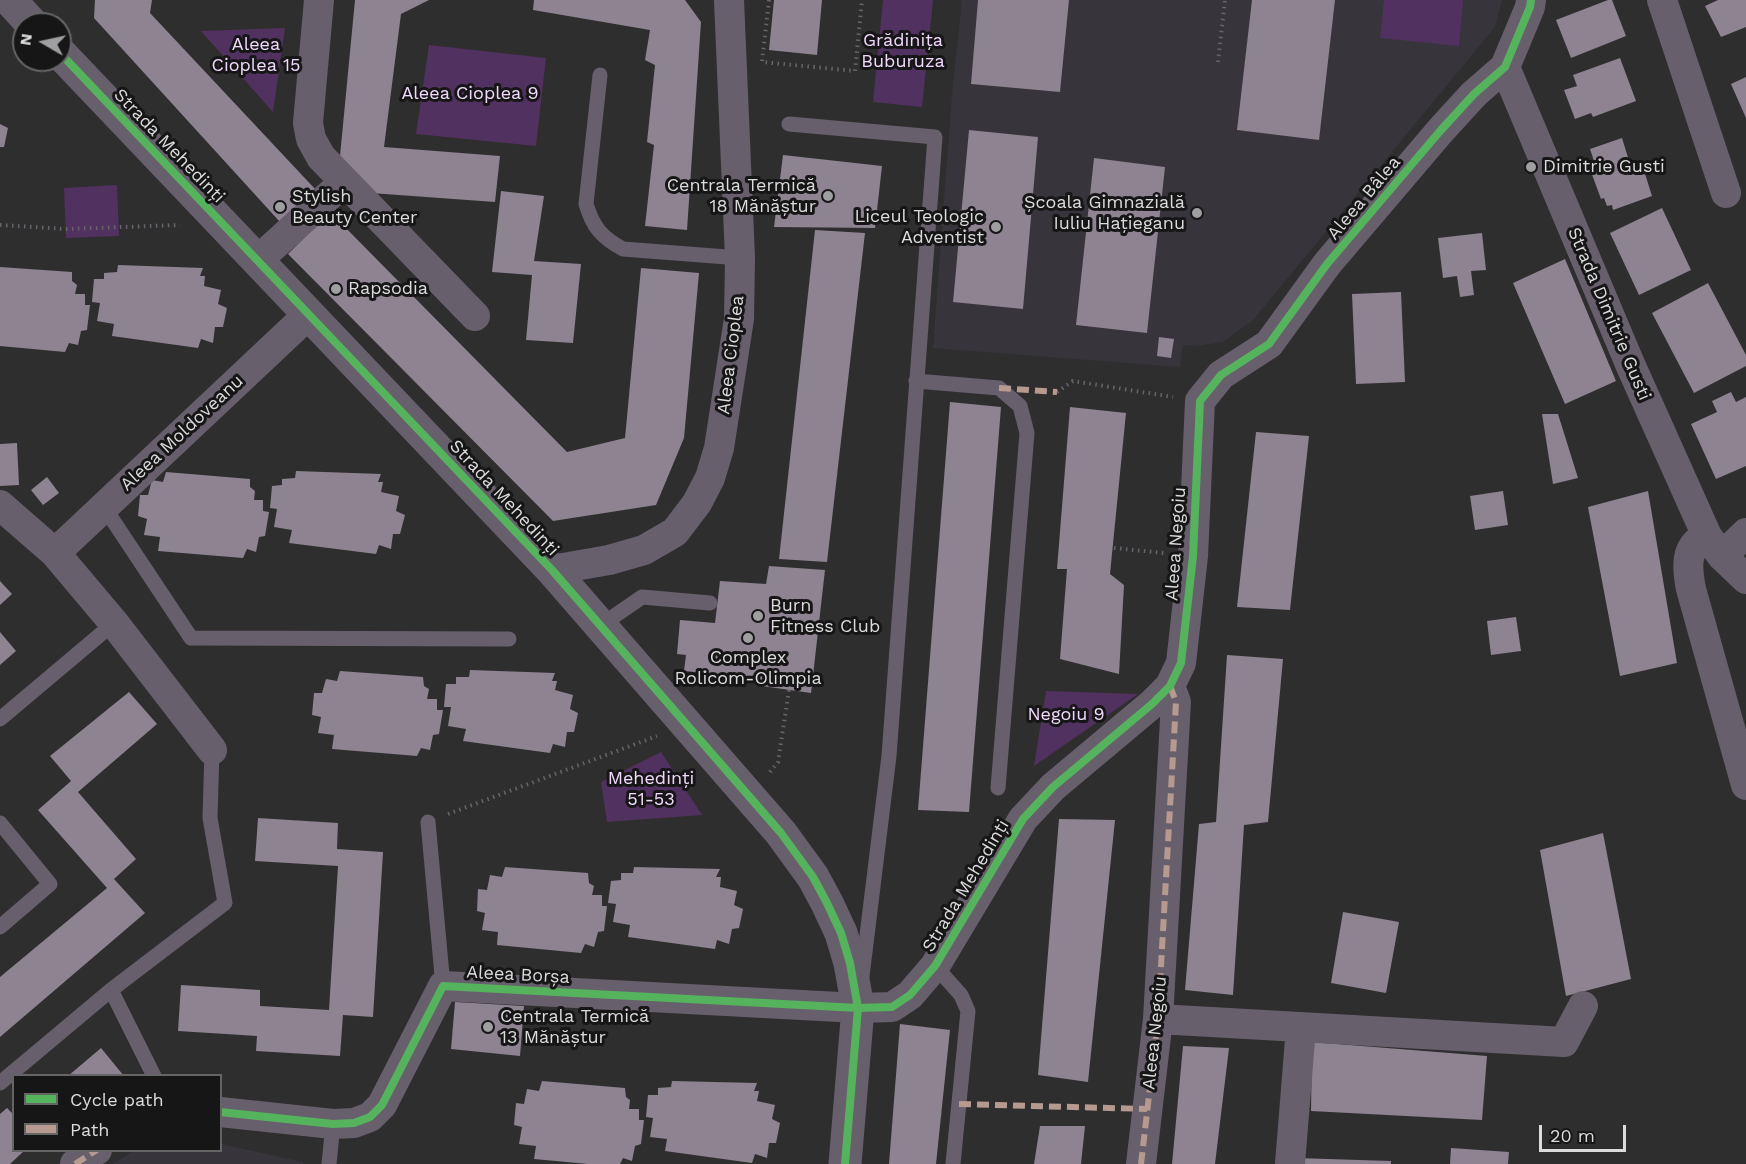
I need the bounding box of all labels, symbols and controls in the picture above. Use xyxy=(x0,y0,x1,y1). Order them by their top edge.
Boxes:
north arrow xyxy=(12,12,72,72)
park label: Grădinița Buburuza xyxy=(861,30,945,72)
text: N xyxy=(15,32,36,47)
park label: Aleea Cioplea 15 xyxy=(212,34,300,76)
park label: Aleea Cioplea 9 xyxy=(401,83,539,105)
street label: Strada Mehedinți xyxy=(109,84,229,208)
street label: Aleea Bâlea xyxy=(1323,152,1405,244)
place label: Dimitrie Gusti xyxy=(1543,156,1665,178)
marker: Dimitrie Gusti xyxy=(1524,160,1538,174)
place label: Centrala Termică 18 Mănăștur xyxy=(667,175,816,218)
place label: Stylish Beauty Center xyxy=(292,186,417,228)
marker: Centrala Termică 18 Mănăștur xyxy=(821,189,835,203)
place label: Școala Gimnazială Iuliu Hațieganu xyxy=(1024,192,1185,234)
marker: Stylish Beauty Center xyxy=(273,200,287,214)
place label: Liceul Teologic Adventist xyxy=(854,206,984,248)
marker: Școala Gimnazială Iuliu Hațieganu xyxy=(1190,206,1204,220)
marker: Liceul Teologic Adventist xyxy=(989,220,1003,234)
street label: Strada Dimitrie Gusti xyxy=(1563,224,1655,404)
place label: Rapsodia xyxy=(348,278,428,300)
marker: Rapsodia xyxy=(329,282,343,296)
street label: Aleea Cioplea xyxy=(713,294,749,416)
street label: Aleea Moldoveanu xyxy=(116,370,248,496)
street label: Strada Mehedinți xyxy=(445,436,563,560)
street label: Aleea Negoiu xyxy=(1161,486,1191,602)
place label: Burn Fitness Club xyxy=(770,595,880,638)
marker: Burn Fitness Club xyxy=(751,609,765,623)
marker: Complex Rolicom-Olimpia xyxy=(741,631,755,645)
place label: Complex Rolicom-Olimpia xyxy=(674,647,822,690)
park label: Negoiu 9 xyxy=(1028,704,1104,726)
park label: Mehedinți 51-53 xyxy=(608,768,694,810)
street label: Strada Mehedinți xyxy=(918,816,1014,956)
street label: Aleea Borșa xyxy=(466,962,570,988)
street label: Aleea Negoiu xyxy=(1138,975,1172,1091)
place label: Centrala Termică 13 Mănăștur xyxy=(500,1006,649,1048)
marker: Centrala Termică 13 Mănăștur xyxy=(481,1020,495,1034)
legend xyxy=(12,1074,222,1152)
text: Cycle path xyxy=(70,1089,164,1110)
scale bar xyxy=(1542,1113,1629,1151)
text: Path xyxy=(70,1119,110,1140)
text: 20 m xyxy=(1550,1125,1595,1146)

